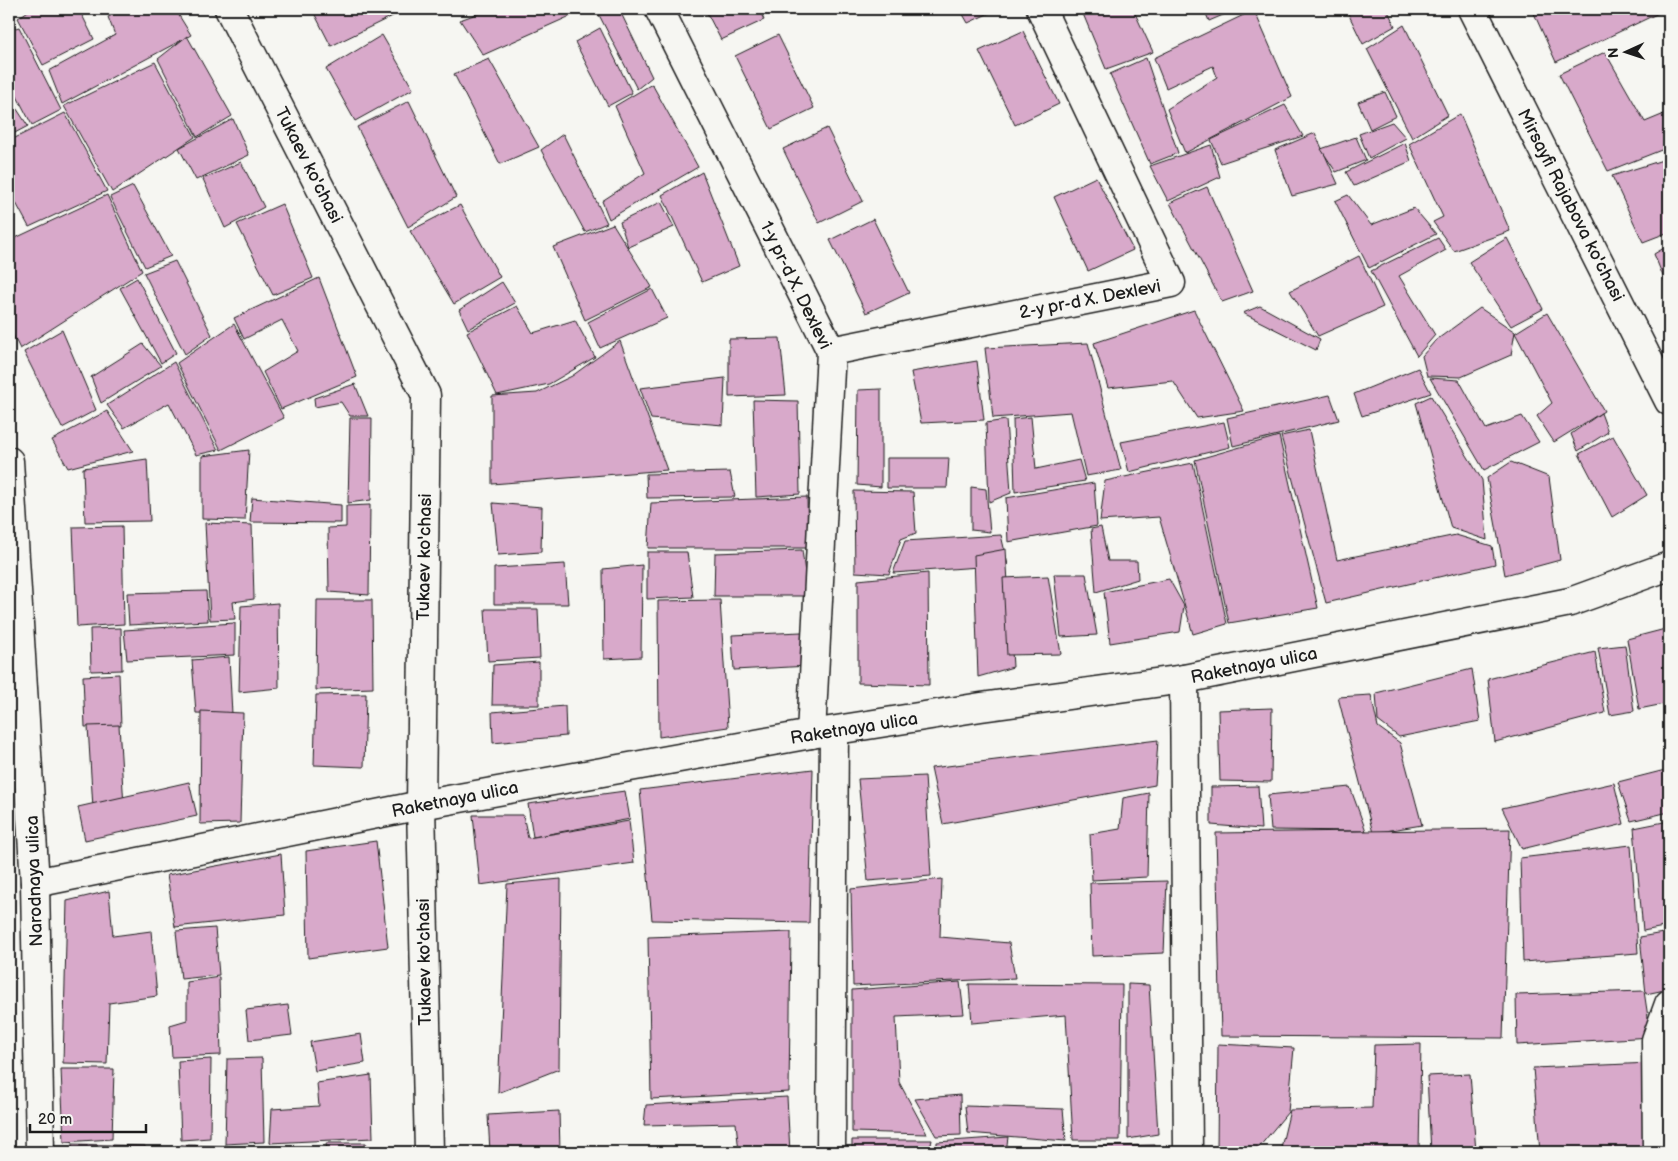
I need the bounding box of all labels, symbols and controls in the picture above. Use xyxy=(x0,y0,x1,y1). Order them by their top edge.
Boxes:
north arrow xyxy=(1600,28,1650,78)
text: N xyxy=(1605,47,1622,58)
street label: Tukaev ko'chasi xyxy=(270,104,347,227)
street label: Mirsayfi Rajabova ko'chasi xyxy=(1513,105,1628,305)
street label: 1-y pr-d X. Dexlevi xyxy=(755,218,836,353)
street label: 2-y pr-d X. Dexlevi xyxy=(1018,275,1163,324)
street label: Tukaev ko'chasi xyxy=(413,493,436,621)
street label: Raketnaya ulica xyxy=(1189,643,1319,688)
street label: Raketnaya ulica xyxy=(789,708,919,749)
street label: Raketnaya ulica xyxy=(390,777,520,822)
street label: Narodnaya ulica xyxy=(22,815,47,947)
street label: Tukaev ko'chasi xyxy=(413,898,436,1026)
scale bar xyxy=(30,1101,146,1133)
text: 20 m xyxy=(38,1110,72,1129)

